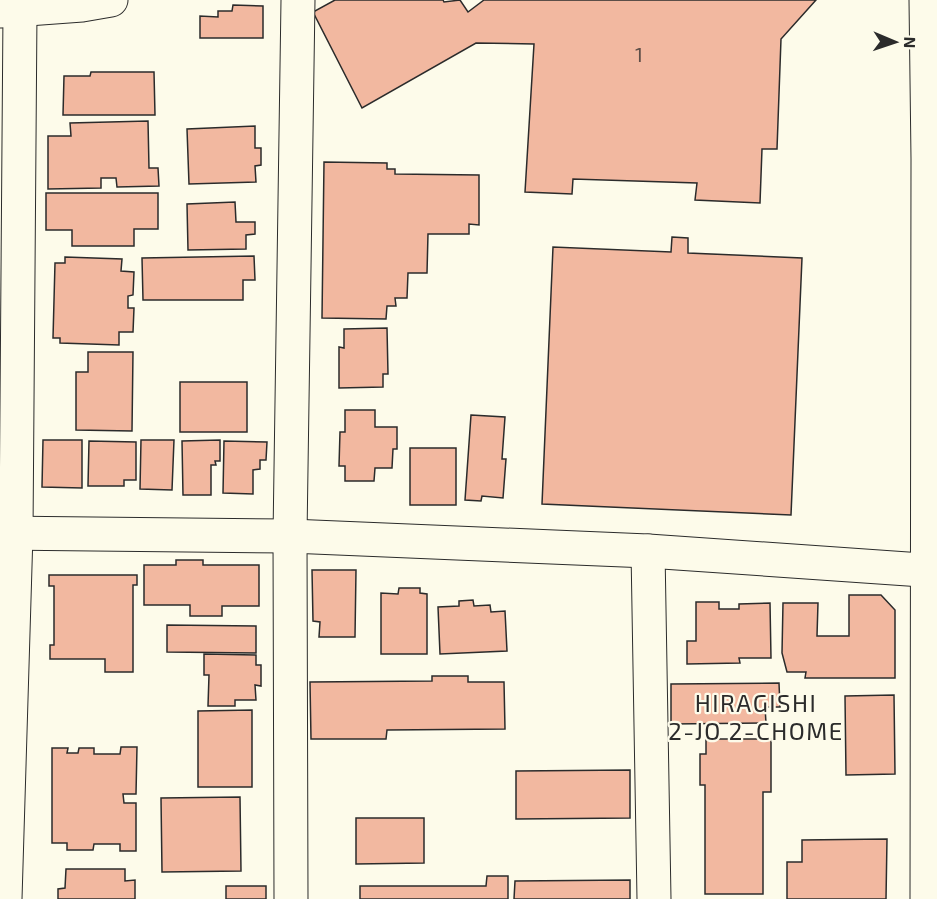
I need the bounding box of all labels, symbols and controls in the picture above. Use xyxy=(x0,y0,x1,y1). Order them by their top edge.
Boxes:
north arrow xyxy=(865,12,925,72)
text: N xyxy=(901,36,920,49)
house number: 1 xyxy=(635,42,643,66)
district label: HIRAGISHI 2-JO 2-CHOME xyxy=(668,688,844,745)

